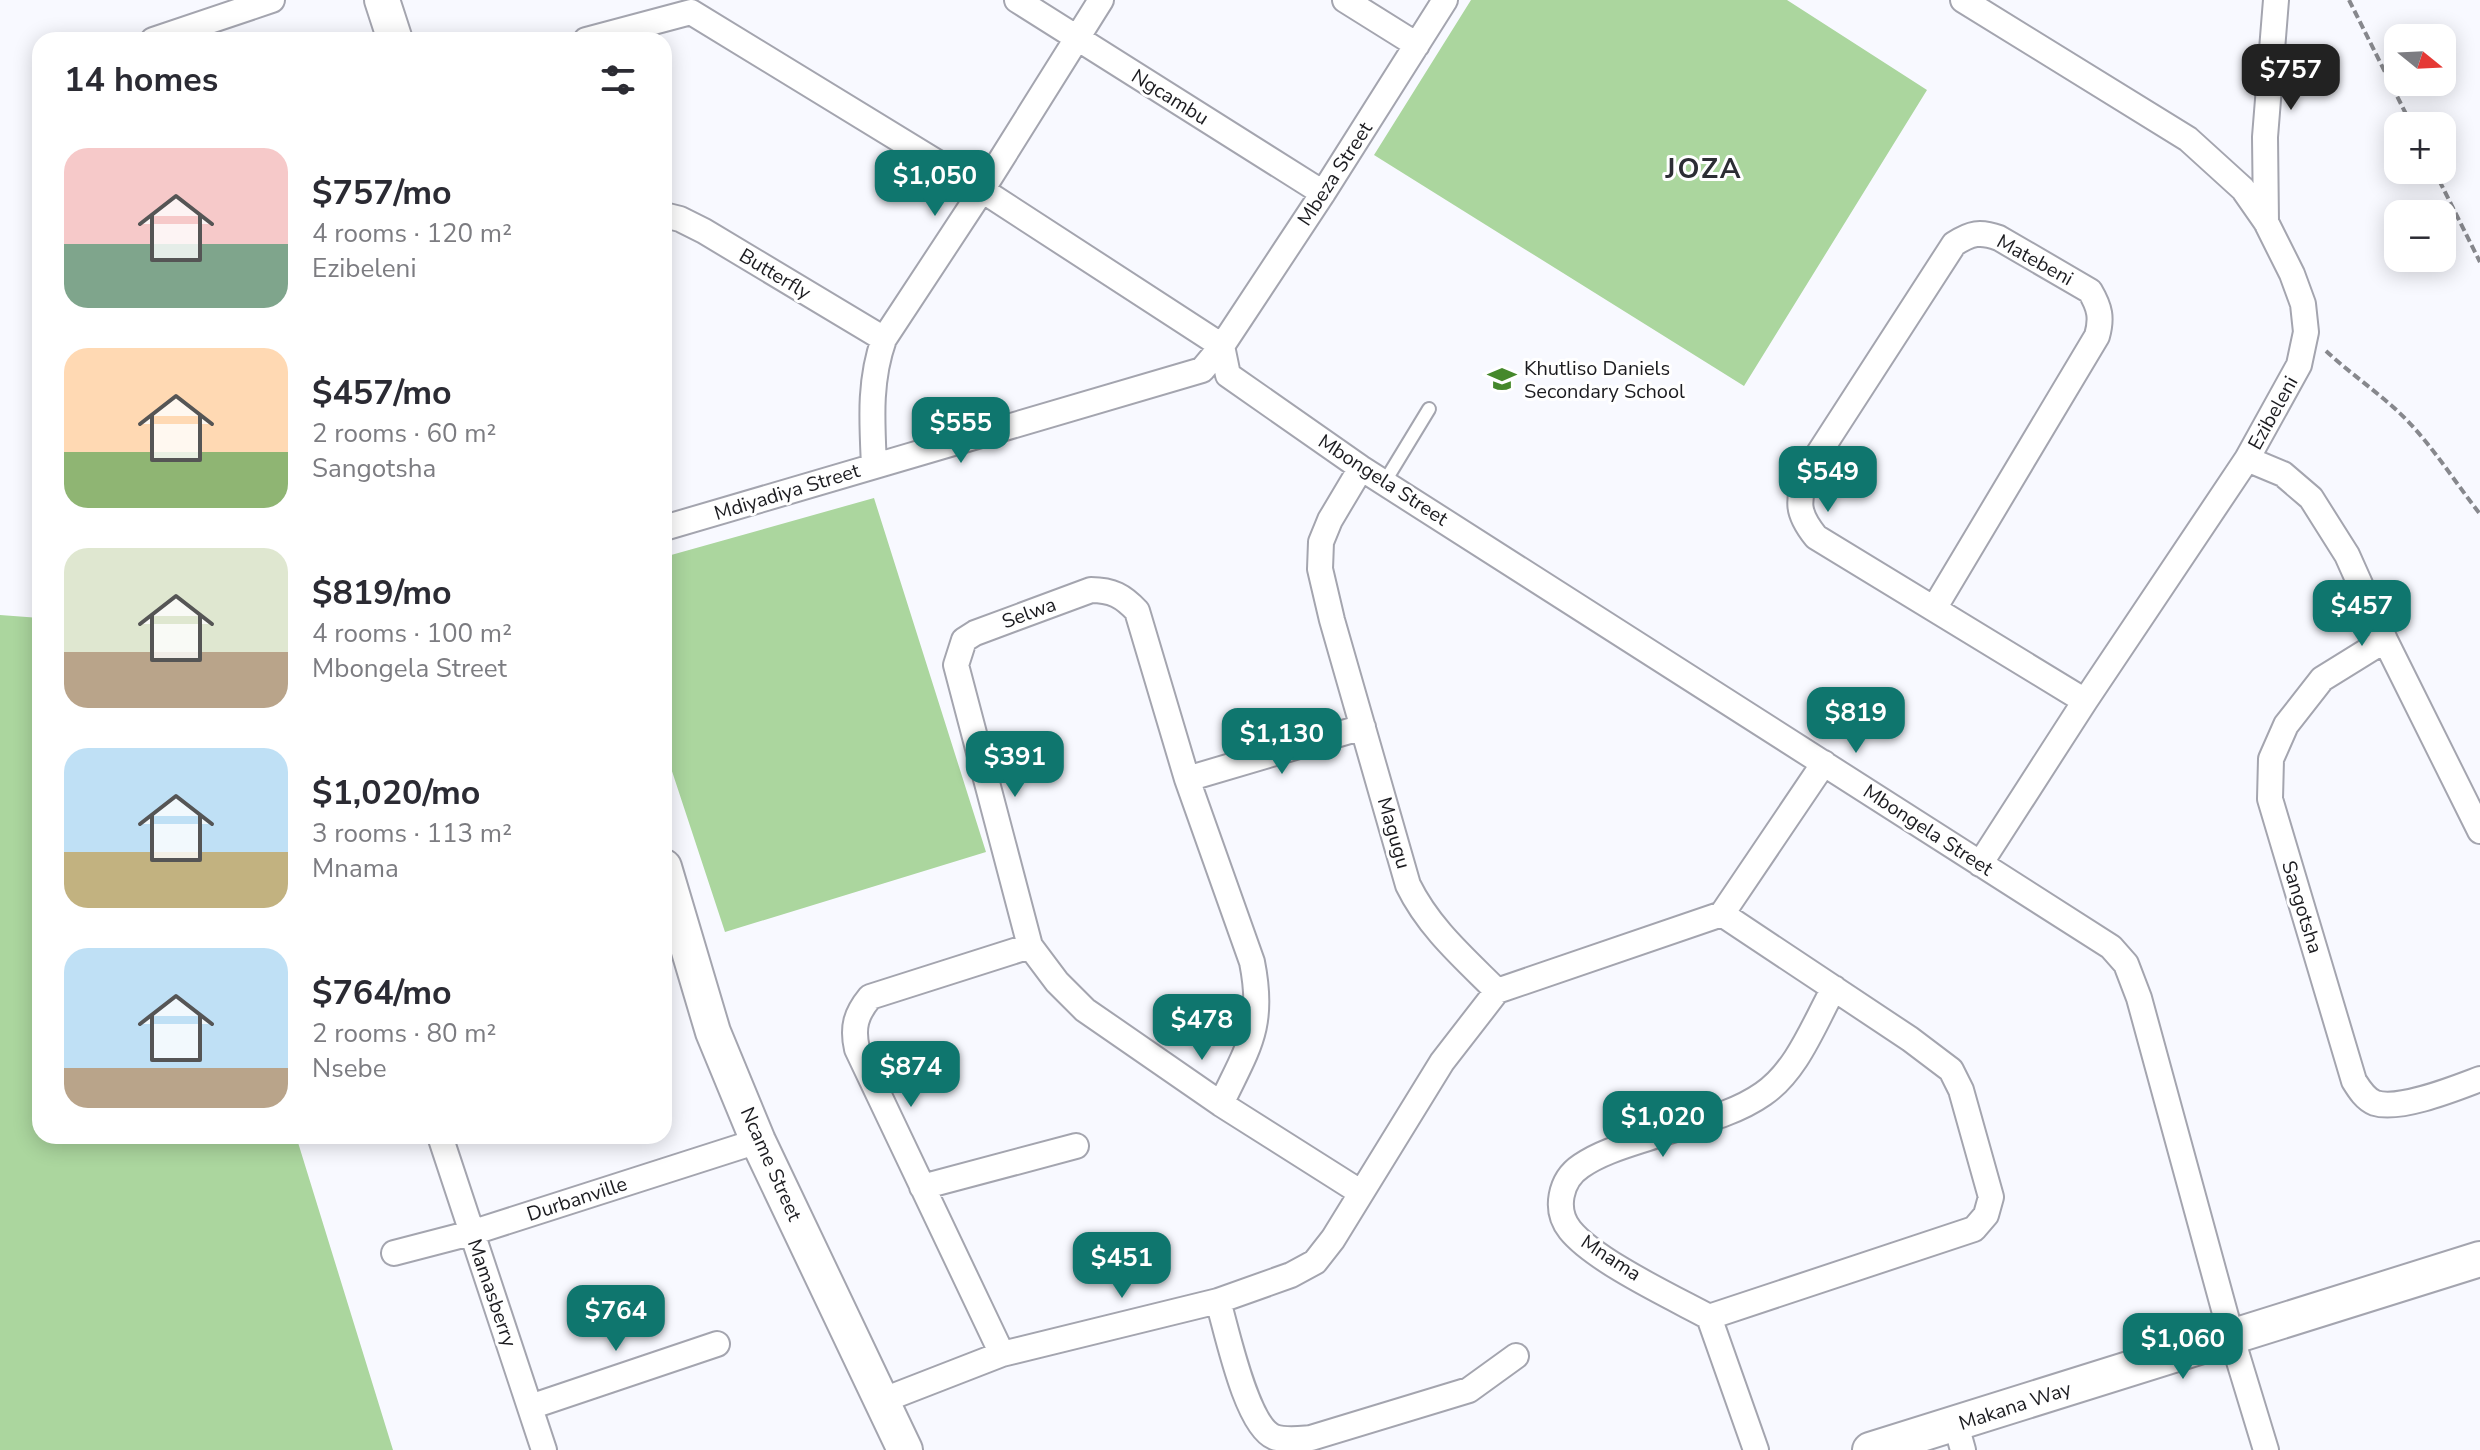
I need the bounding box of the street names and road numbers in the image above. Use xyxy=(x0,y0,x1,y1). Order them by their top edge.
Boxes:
street label: Ngcambu xyxy=(1126,63,1214,131)
street label: Mbeza Street xyxy=(1291,116,1379,231)
street label: Matebeni xyxy=(1992,228,2078,292)
street label: Butterfly xyxy=(734,242,817,306)
street label: Ezibeleni xyxy=(2242,371,2304,455)
street label: Mbongela Street xyxy=(1313,428,1454,533)
street label: Mdiyadiya Street xyxy=(711,457,864,527)
street label: Selwa xyxy=(998,591,1060,635)
street label: Mbongela Street xyxy=(1858,778,1999,883)
street label: Magugu xyxy=(1371,794,1417,872)
street label: Sangotsha xyxy=(2275,857,2329,957)
street label: Ncame Street xyxy=(734,1103,809,1226)
street label: Durbanville xyxy=(523,1170,631,1228)
street label: Mnama xyxy=(1576,1228,1646,1288)
street label: Mamasberry xyxy=(461,1235,523,1351)
street label: Makana Way xyxy=(1955,1375,2075,1437)

